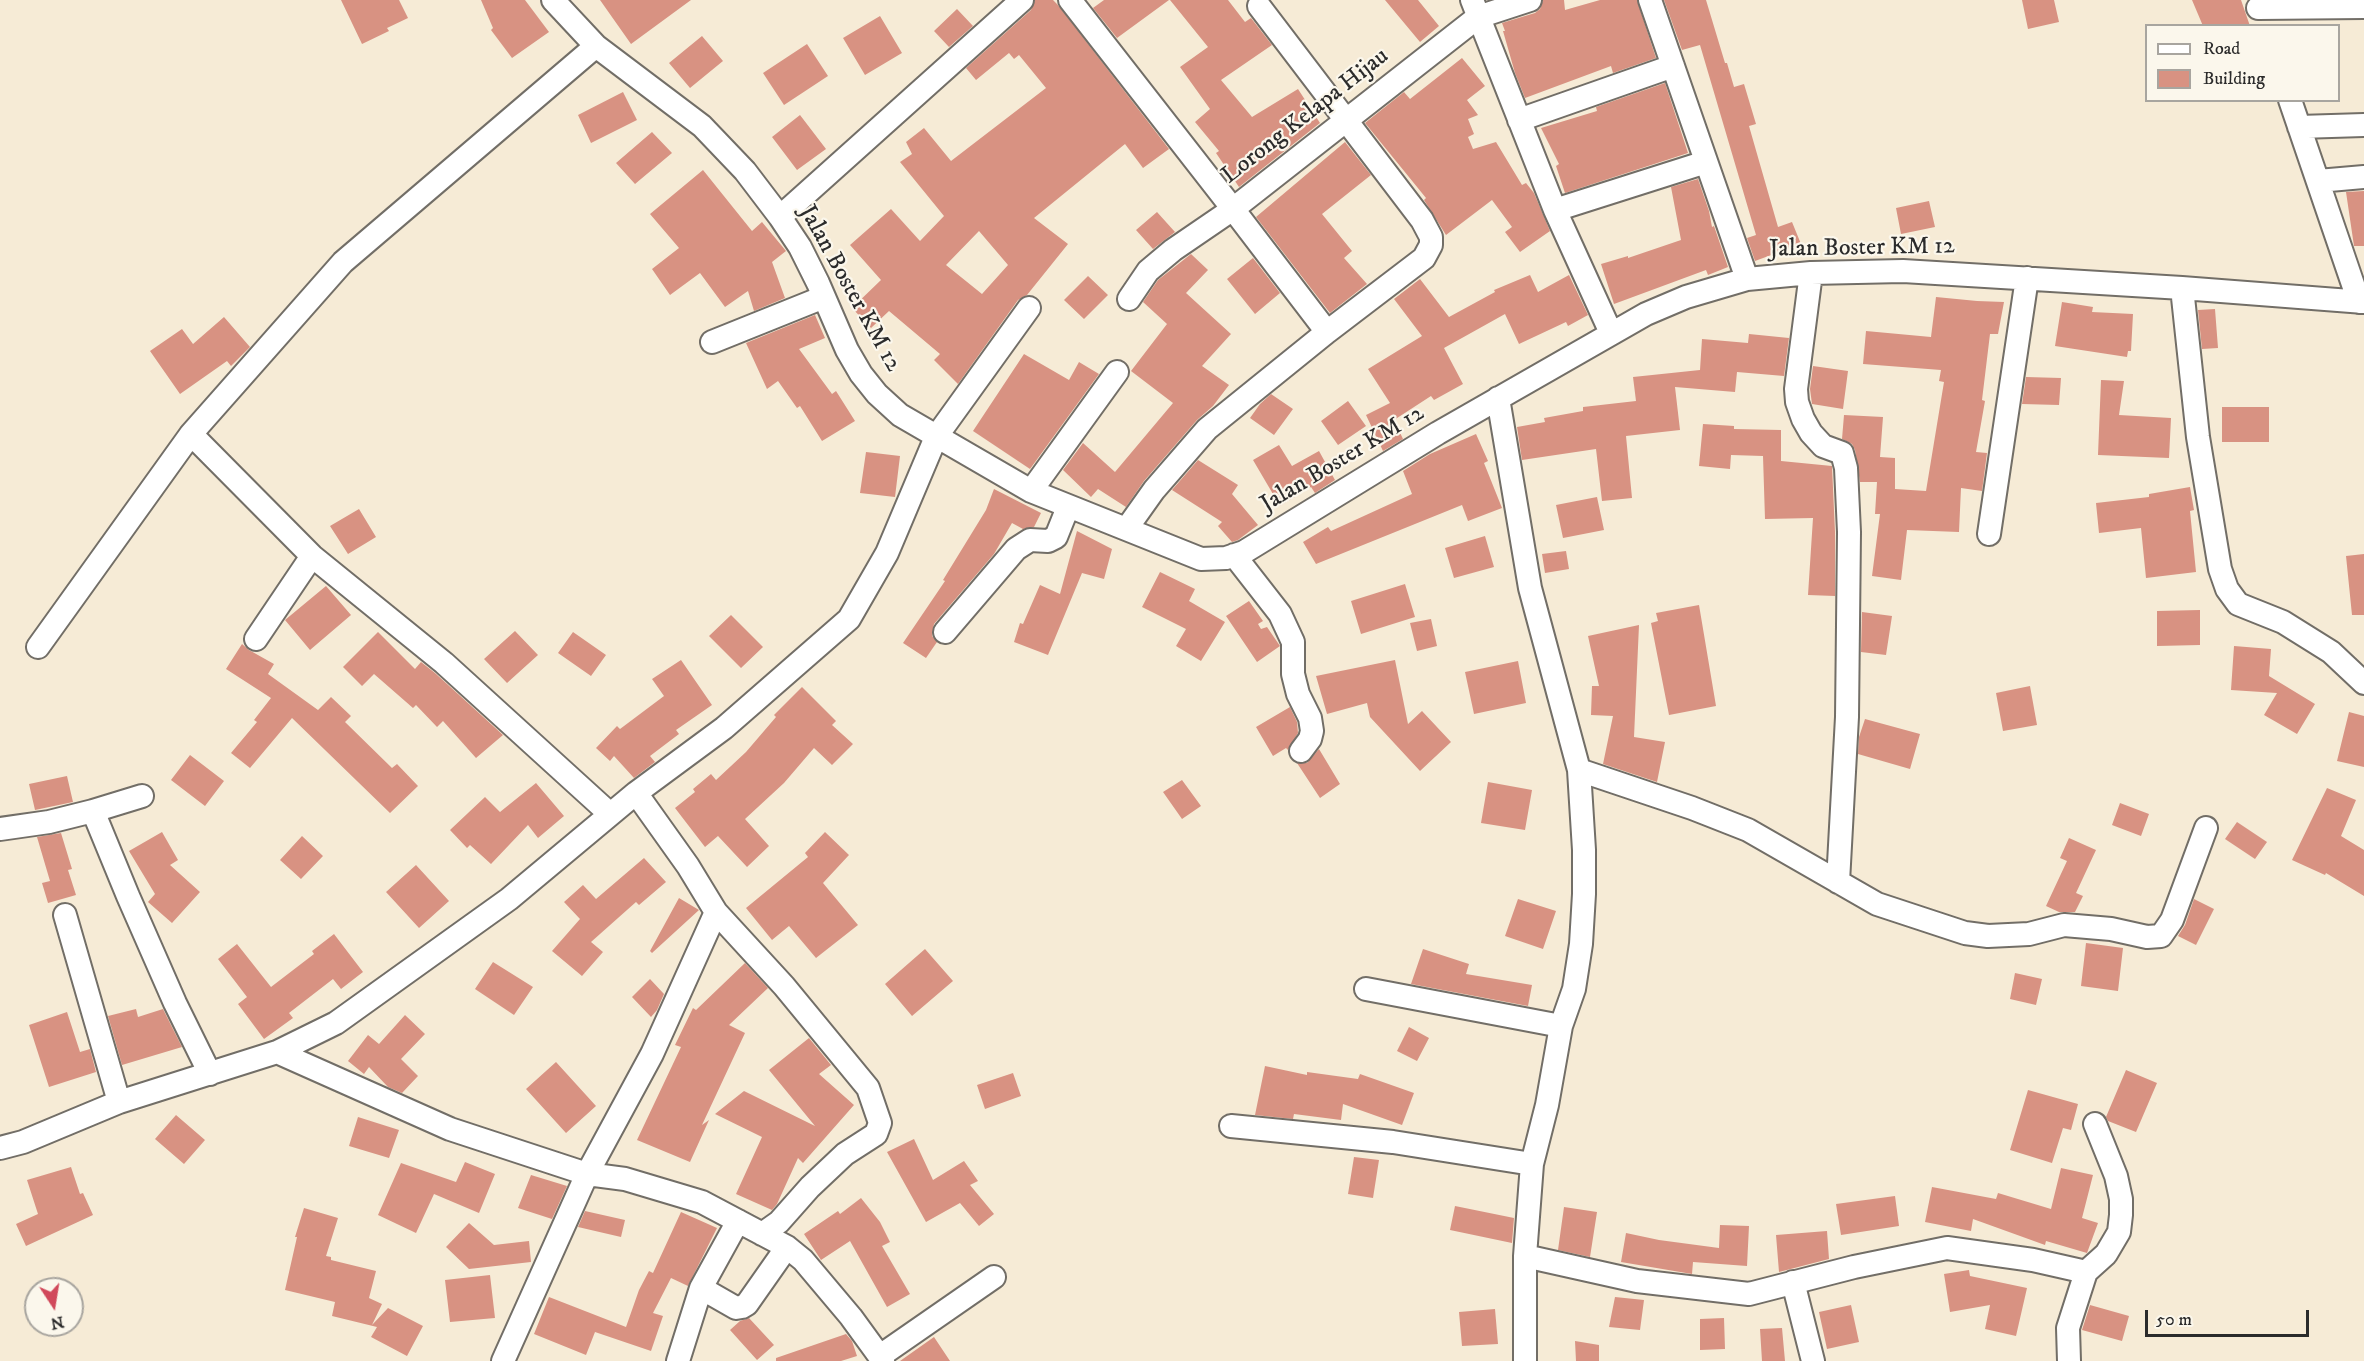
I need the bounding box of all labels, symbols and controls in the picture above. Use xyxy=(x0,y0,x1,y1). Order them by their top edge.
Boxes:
legend xyxy=(2145,24,2340,102)
text: Road xyxy=(2203,38,2240,60)
street label: Lorong Kelapa Hijau xyxy=(1217,43,1395,191)
text: Building xyxy=(2203,68,2265,90)
street label: Jalan Boster KM 12 xyxy=(791,201,907,377)
street label: Jalan Boster KM 12 xyxy=(1769,233,1955,265)
street label: Jalan Boster KM 12 xyxy=(1256,400,1430,520)
north arrow xyxy=(24,1277,84,1337)
scale bar xyxy=(2148,1298,2312,1336)
text: 50 m xyxy=(2156,1309,2192,1331)
text: N xyxy=(49,1312,66,1334)

